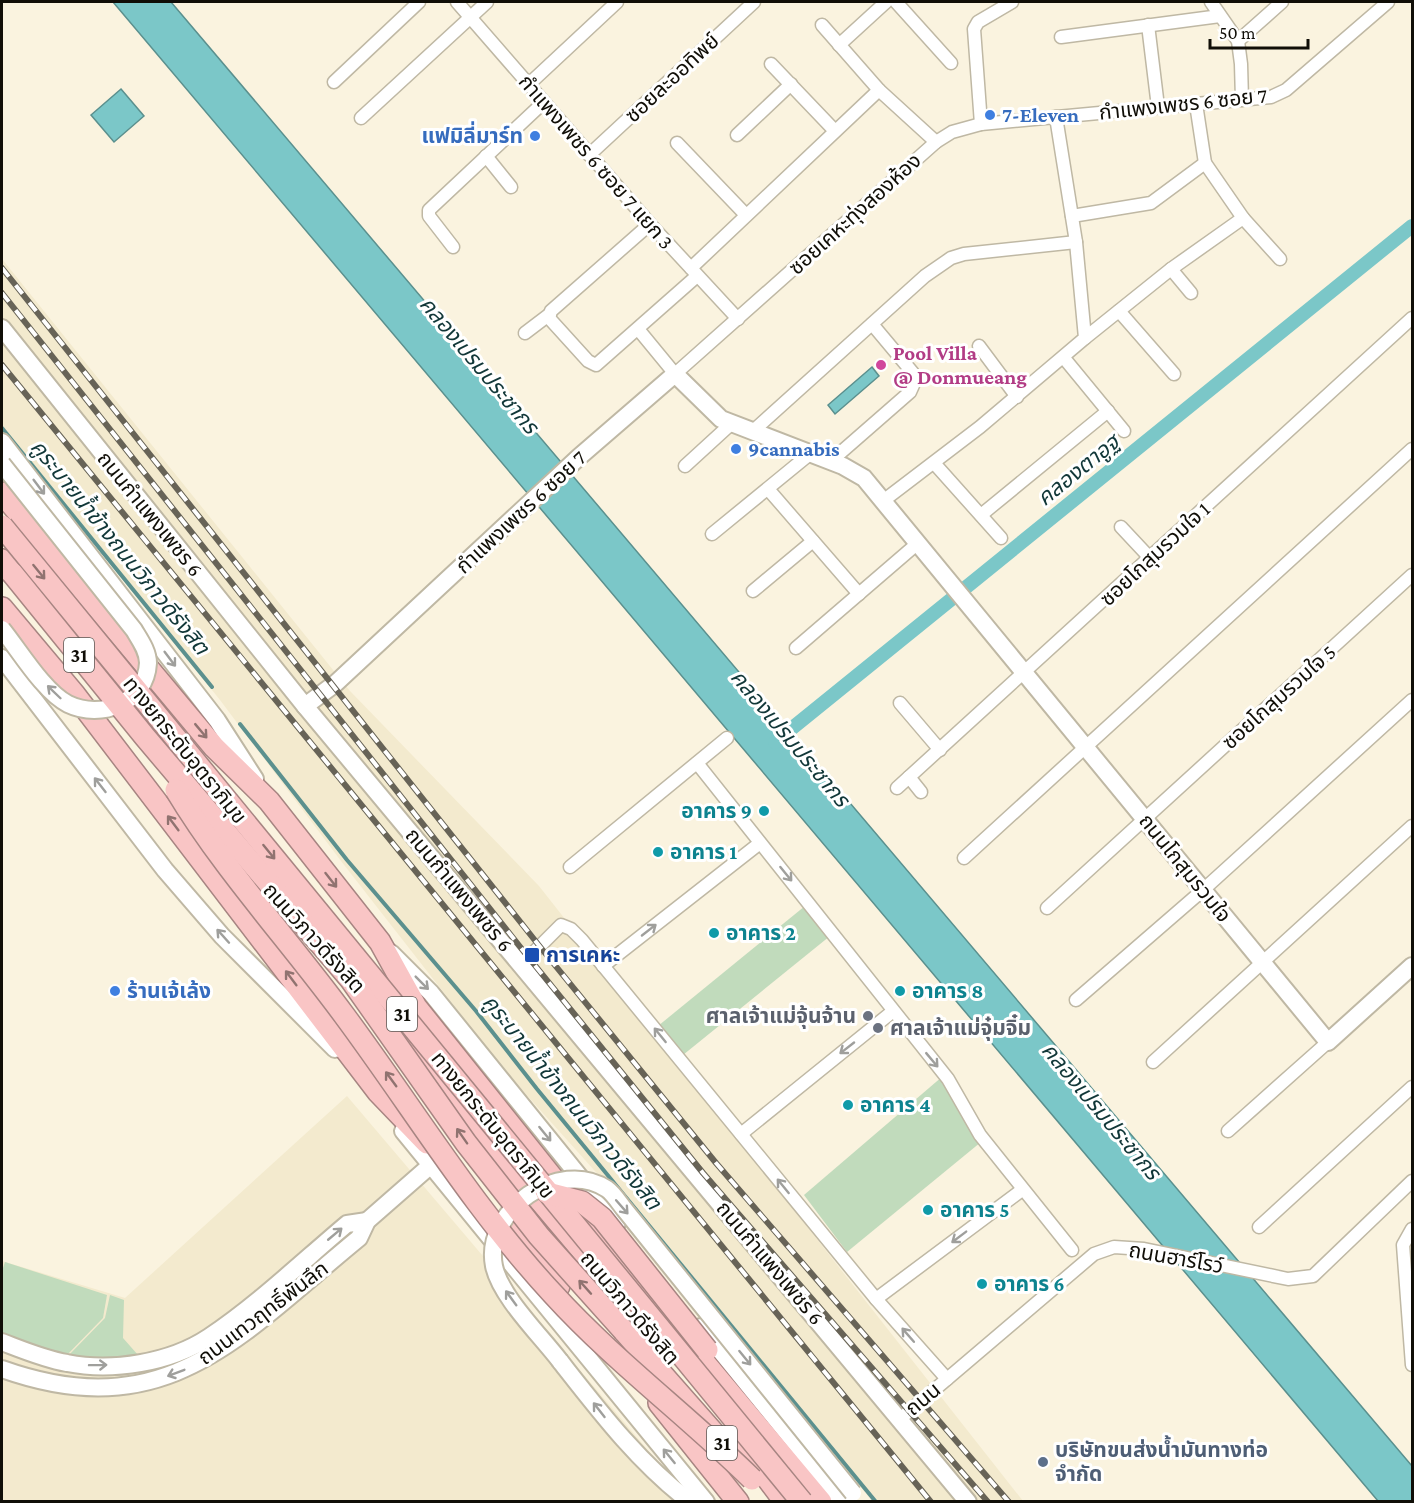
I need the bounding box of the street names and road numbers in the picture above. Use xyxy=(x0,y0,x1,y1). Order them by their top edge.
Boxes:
street label: ซอยละออทิพย์ xyxy=(620,28,724,127)
street label: กำแพงเพชร 6 ซอย 7 แยก 3 xyxy=(514,70,678,254)
street label: กำแพงเพชร 6 ซอย 7 xyxy=(1098,83,1269,125)
street label: ซอยเคหะทุ่งสองห้อง xyxy=(784,148,927,280)
street label: กำแพงเพชร 6 ซอย 7 xyxy=(451,445,591,578)
street label: ถนนกำแพงเพชร 6 xyxy=(92,447,208,581)
street label: ซอยโกสุมรวมใจ 1 xyxy=(1095,497,1216,612)
road number: 31 xyxy=(64,638,94,672)
street label: ซอยโกสุมรวมใจ 5 xyxy=(1217,640,1341,755)
street label: ทางยกระดับอุตราภิมุข xyxy=(118,672,252,829)
street label: ถนนโกสุมรวมใจ xyxy=(1133,809,1236,928)
street label: ถนนกำแพงเพชร 6 xyxy=(400,823,518,957)
street label: ถนนวิภาวดีรังสิต xyxy=(258,878,370,998)
road number: 31 xyxy=(387,997,417,1031)
street label: ทางยกระดับอุตราภิมุข xyxy=(426,1047,560,1204)
street label: ถนนกำแพงเพชร 6 xyxy=(711,1196,829,1330)
street label: ถนนฮาร์โรว์ xyxy=(1127,1238,1225,1278)
street label: ถนนวิภาวดีรังสิต xyxy=(576,1247,684,1369)
street label: ถนนเทวฤทธิ์พันลึก xyxy=(193,1256,333,1370)
street label: ถนน xyxy=(901,1377,945,1421)
road number: 31 xyxy=(707,1426,737,1460)

